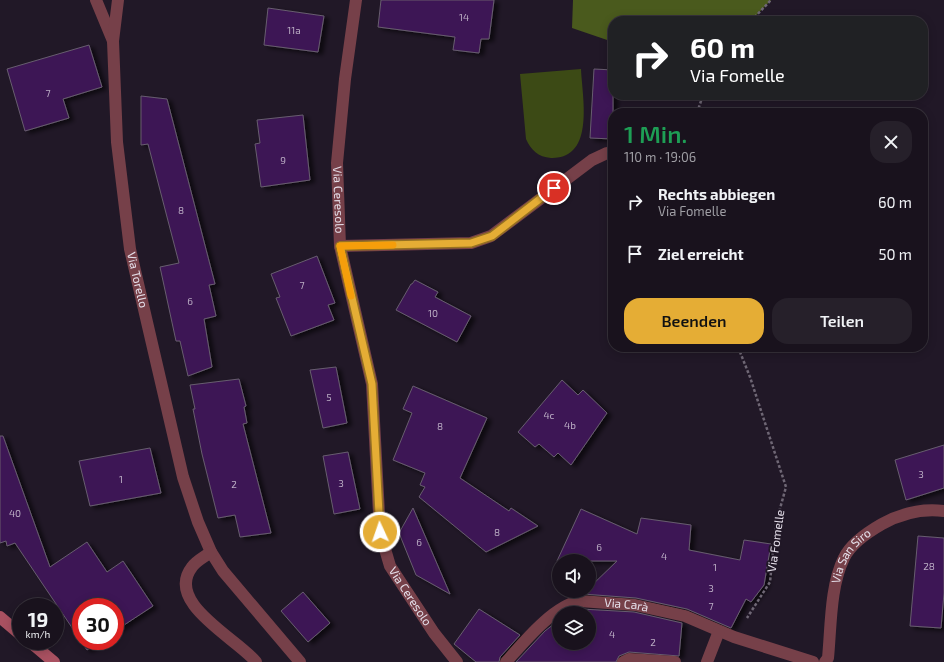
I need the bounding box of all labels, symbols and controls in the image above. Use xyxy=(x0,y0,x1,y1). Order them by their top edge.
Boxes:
house number: 14 xyxy=(459,11,469,23)
house number: 11a xyxy=(287,24,301,36)
text: 60 m xyxy=(690,30,755,64)
icon: right xyxy=(624,32,676,84)
text: Via Fomelle xyxy=(690,64,785,86)
house number: 7 xyxy=(45,87,51,99)
text: 1 Min. xyxy=(624,119,687,148)
button: close xyxy=(870,121,912,163)
text: 110 m · 19:06 xyxy=(624,149,696,165)
house number: 9 xyxy=(280,154,286,166)
street label: Via Ceresolo xyxy=(331,166,348,234)
pin xyxy=(537,171,571,205)
icon: arrive xyxy=(543,177,565,199)
text: Rechts abbiegen xyxy=(658,185,775,203)
icon: right xyxy=(624,191,646,213)
text: 60 m xyxy=(878,193,912,211)
text: Via Fomelle xyxy=(658,203,726,219)
house number: 8 xyxy=(178,204,184,216)
icon: arrive xyxy=(624,243,646,265)
text: Ziel erreicht xyxy=(658,245,744,263)
text: 50 m xyxy=(878,245,912,263)
street label: Via Torello xyxy=(125,251,151,309)
house number: 7 xyxy=(299,279,305,291)
house number: 6 xyxy=(187,295,193,307)
button: Beenden xyxy=(624,298,764,344)
button: Teilen xyxy=(772,298,912,344)
house number: 10 xyxy=(428,307,438,319)
house number: 5 xyxy=(326,391,332,403)
house number: 4c xyxy=(543,409,555,421)
house number: 4b xyxy=(564,419,576,431)
house number: 8 xyxy=(437,420,443,432)
house number: 3 xyxy=(918,468,924,480)
house number: 1 xyxy=(119,473,123,485)
house number: 3 xyxy=(338,477,344,489)
house number: 2 xyxy=(231,478,237,490)
house number: 40 xyxy=(9,507,21,519)
street label: Via Fomelle xyxy=(764,509,786,573)
position arrow xyxy=(359,511,401,553)
street label: Via San Siro xyxy=(828,525,873,585)
house number: 8 xyxy=(494,526,500,538)
house number: 6 xyxy=(416,536,422,548)
house number: 6 xyxy=(596,541,602,553)
house number: 4 xyxy=(661,550,667,562)
map controls xyxy=(552,554,596,650)
button: sound xyxy=(552,554,596,598)
house number: 28 xyxy=(923,560,935,572)
house number: 1 xyxy=(713,561,717,573)
street label: Via Ceresolo xyxy=(387,564,435,628)
house number: 3 xyxy=(708,582,714,594)
street label: Via Carà xyxy=(604,595,650,614)
speed limit sign: 30 xyxy=(72,598,124,650)
house number: 7 xyxy=(708,600,714,612)
button: layers xyxy=(552,606,596,650)
text: 19 xyxy=(28,607,48,631)
text: km/h xyxy=(26,628,50,640)
house number: 4 xyxy=(609,628,615,640)
house number: 2 xyxy=(650,636,656,648)

